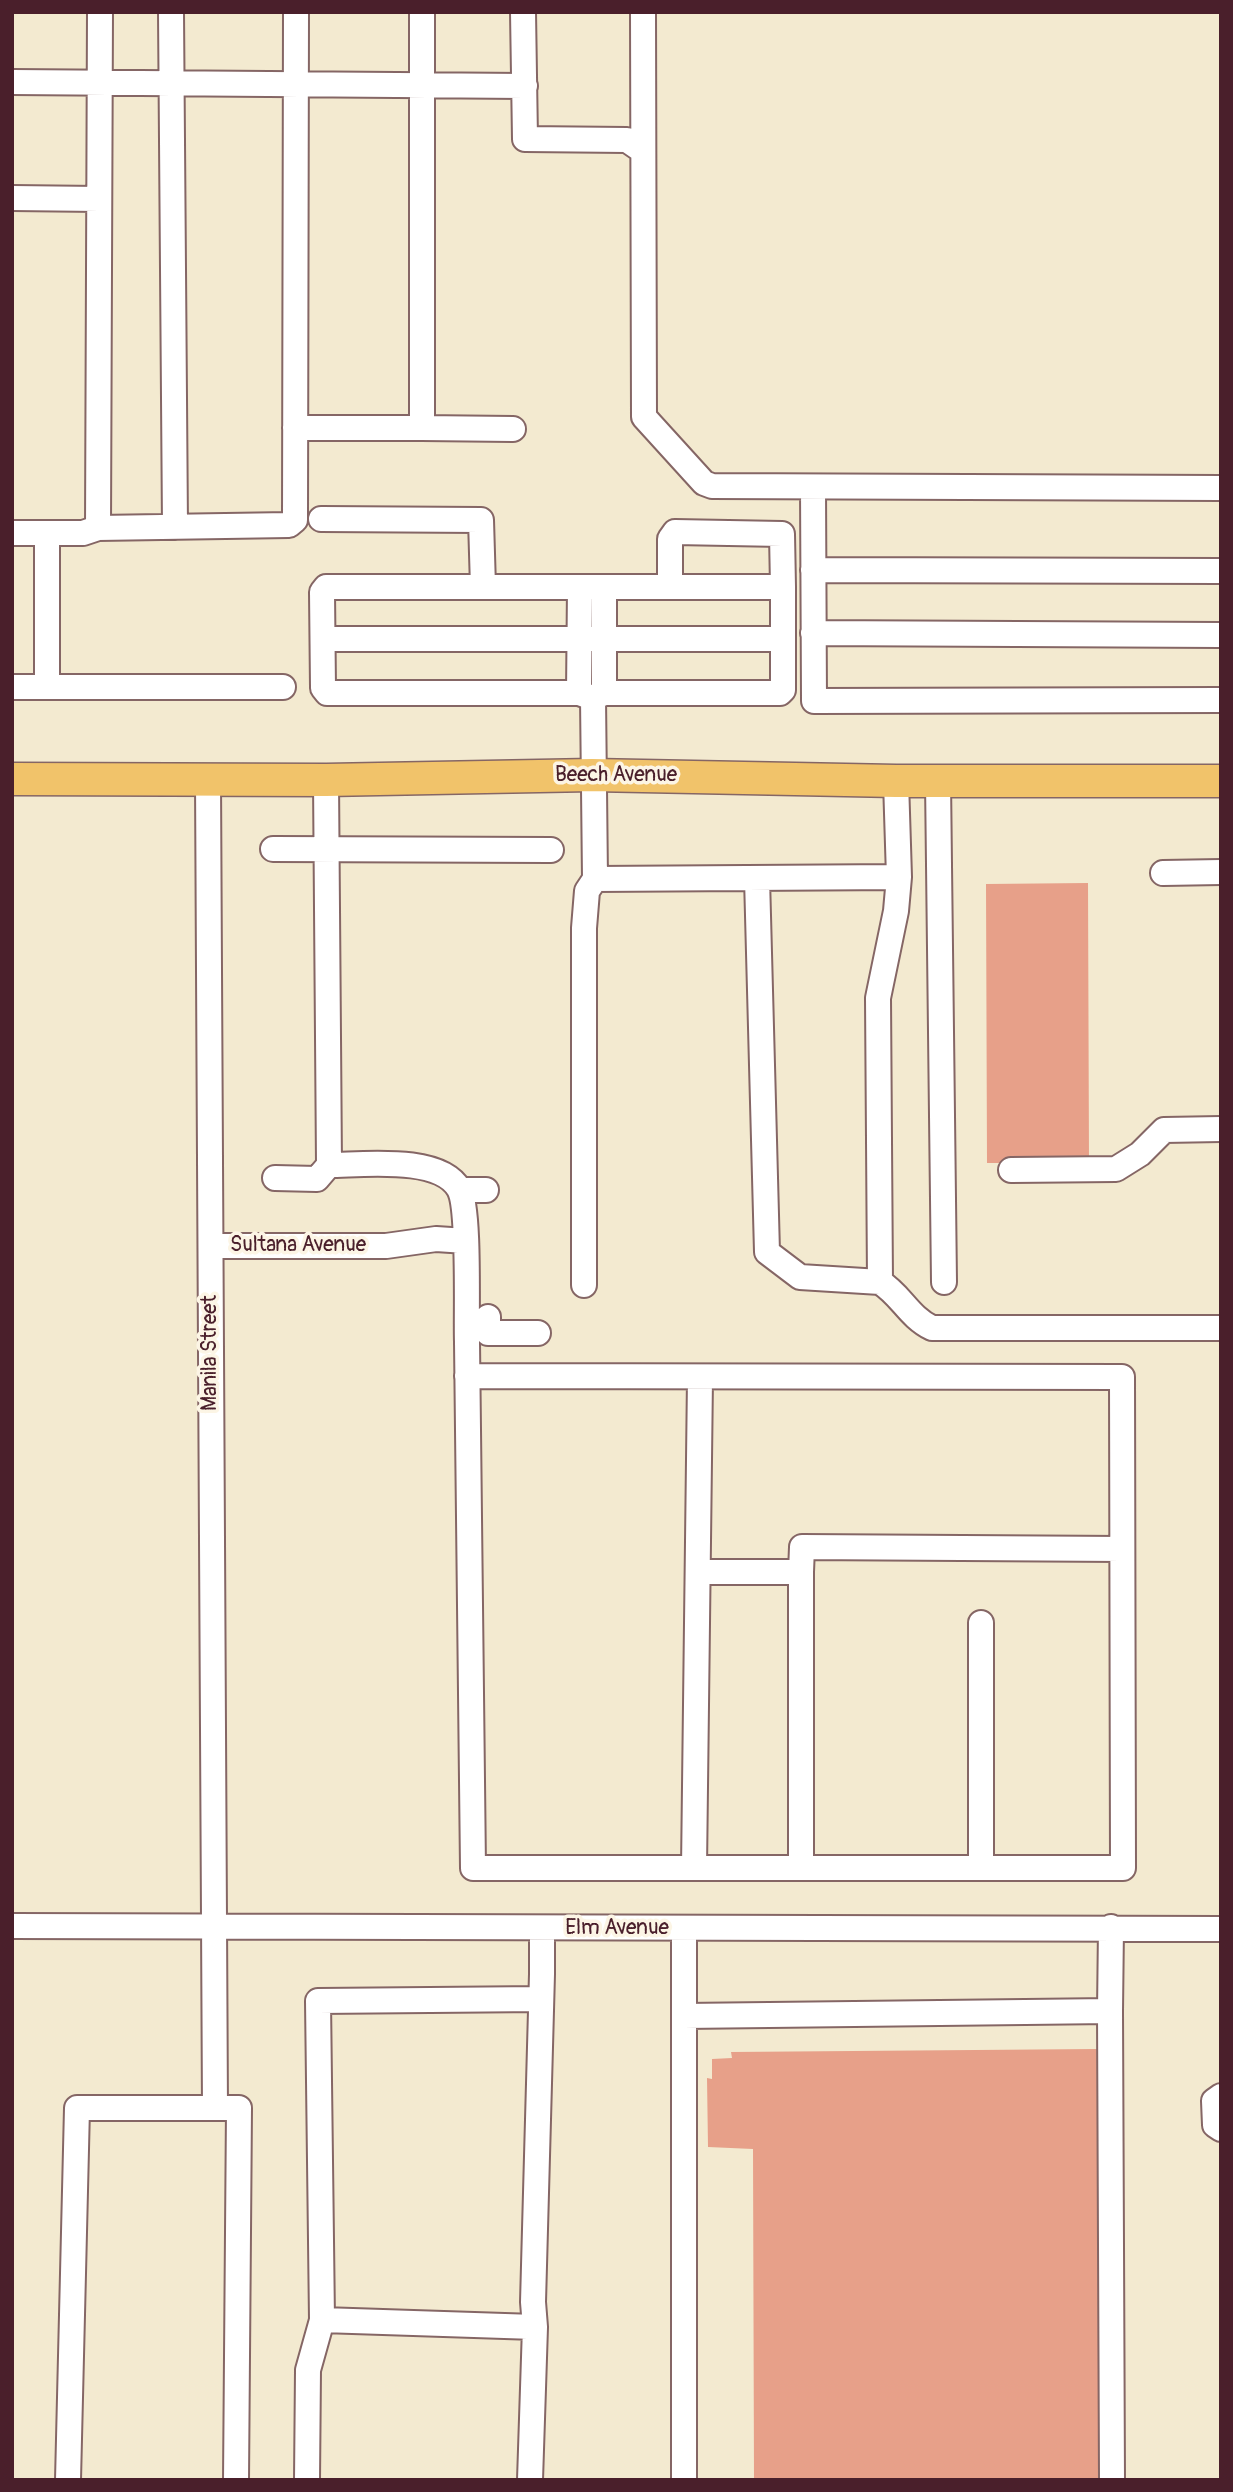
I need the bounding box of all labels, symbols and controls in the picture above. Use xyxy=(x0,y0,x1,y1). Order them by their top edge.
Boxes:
street label: Beech Avenue xyxy=(555,763,677,789)
street label: Sultana Avenue xyxy=(230,1233,366,1259)
street label: Manila Street xyxy=(198,1295,224,1411)
street label: Elm Avenue xyxy=(565,1916,669,1942)

